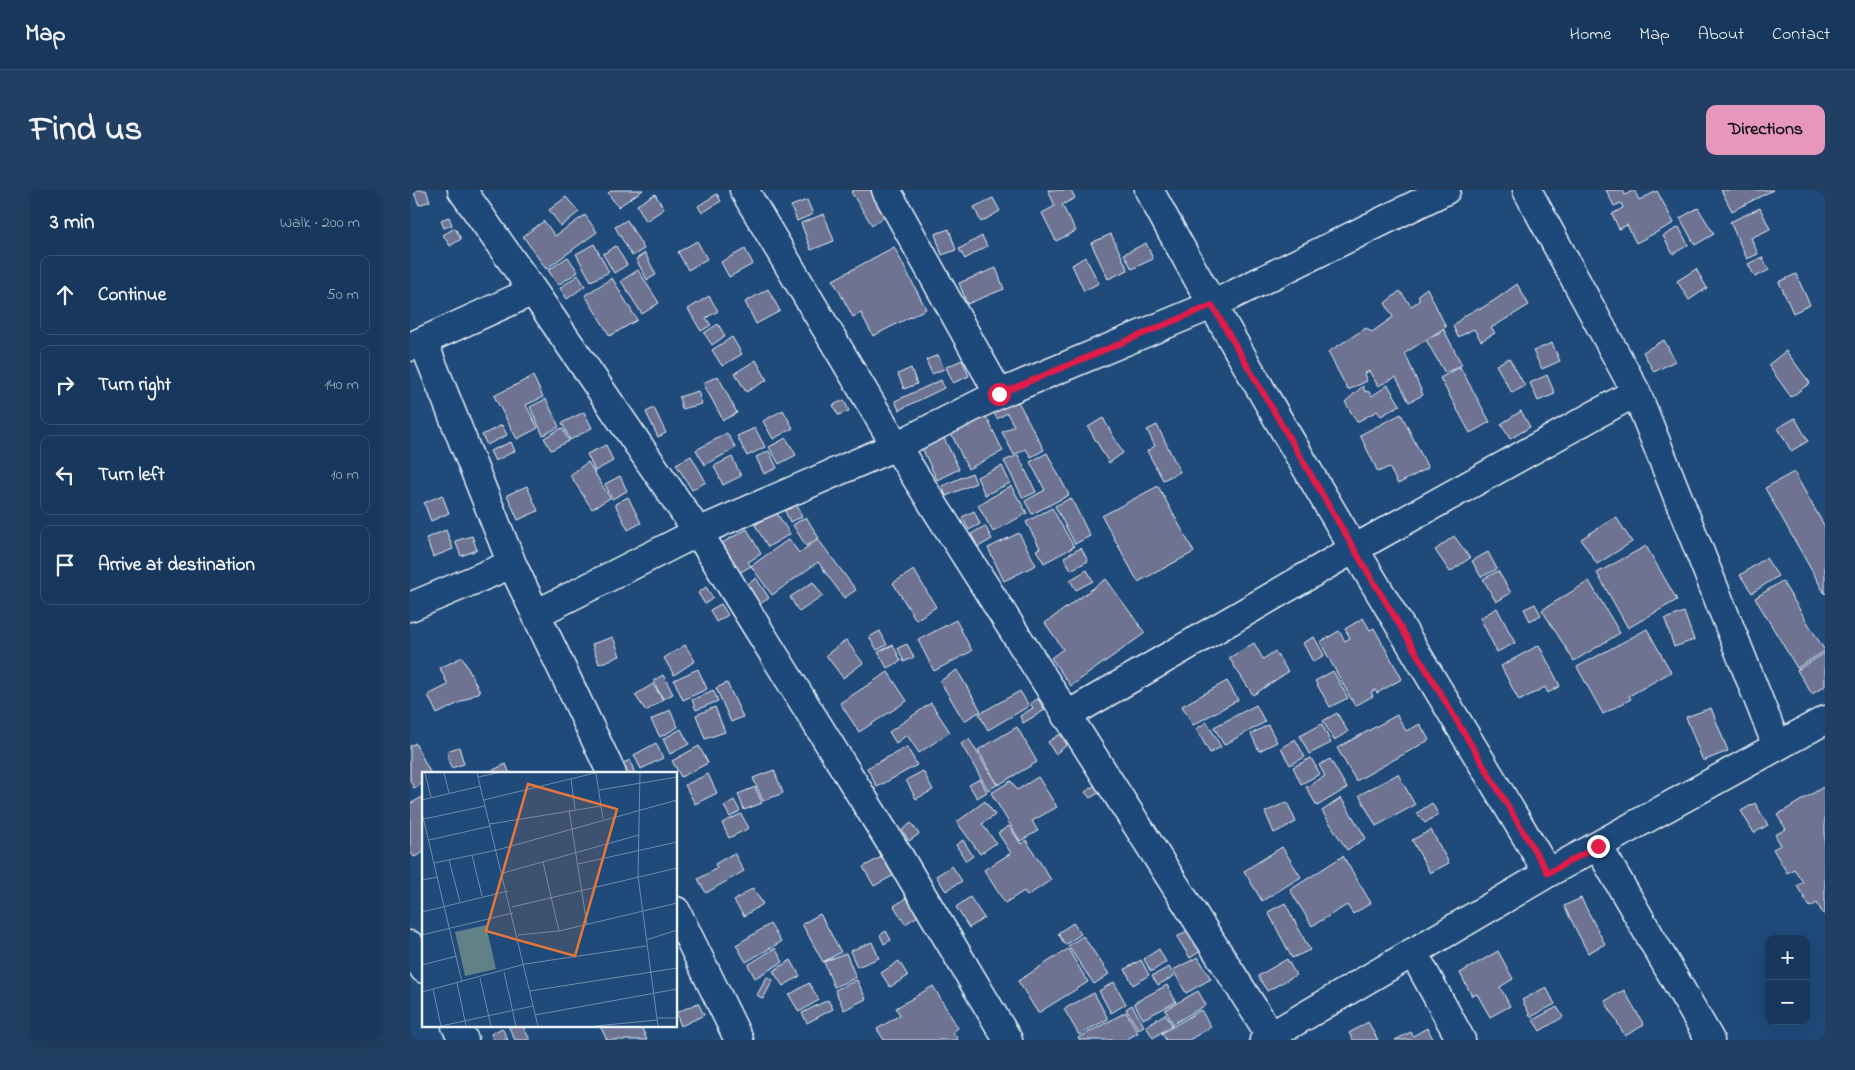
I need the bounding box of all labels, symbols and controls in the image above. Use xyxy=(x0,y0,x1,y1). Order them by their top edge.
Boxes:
text: Map xyxy=(25,17,66,52)
text: Home xyxy=(1570,22,1611,48)
text: Map xyxy=(1639,22,1670,48)
text: About xyxy=(1698,22,1744,48)
text: Contact xyxy=(1772,22,1830,48)
text: Find us xyxy=(30,105,142,156)
button: Directions xyxy=(1706,105,1825,155)
text: 3 min xyxy=(50,208,94,238)
text: Walk · 200 m xyxy=(280,211,360,235)
icon: ahead xyxy=(51,281,79,309)
text: Continue xyxy=(98,282,166,309)
text: 50 m xyxy=(327,283,359,307)
icon: right xyxy=(51,371,79,399)
text: Turn right xyxy=(98,372,171,399)
text: 140 m xyxy=(324,373,359,397)
route start xyxy=(988,383,1011,406)
icon: left xyxy=(51,461,79,489)
text: Turn left xyxy=(98,462,165,489)
text: 10 m xyxy=(331,463,359,487)
icon: arrive xyxy=(51,551,79,579)
text: Arrive at destination xyxy=(98,552,255,579)
inset map xyxy=(422,772,678,1028)
route end xyxy=(1587,835,1610,858)
map controls xyxy=(1765,935,1810,1025)
button: + xyxy=(1765,935,1810,980)
button: − xyxy=(1765,980,1810,1025)

